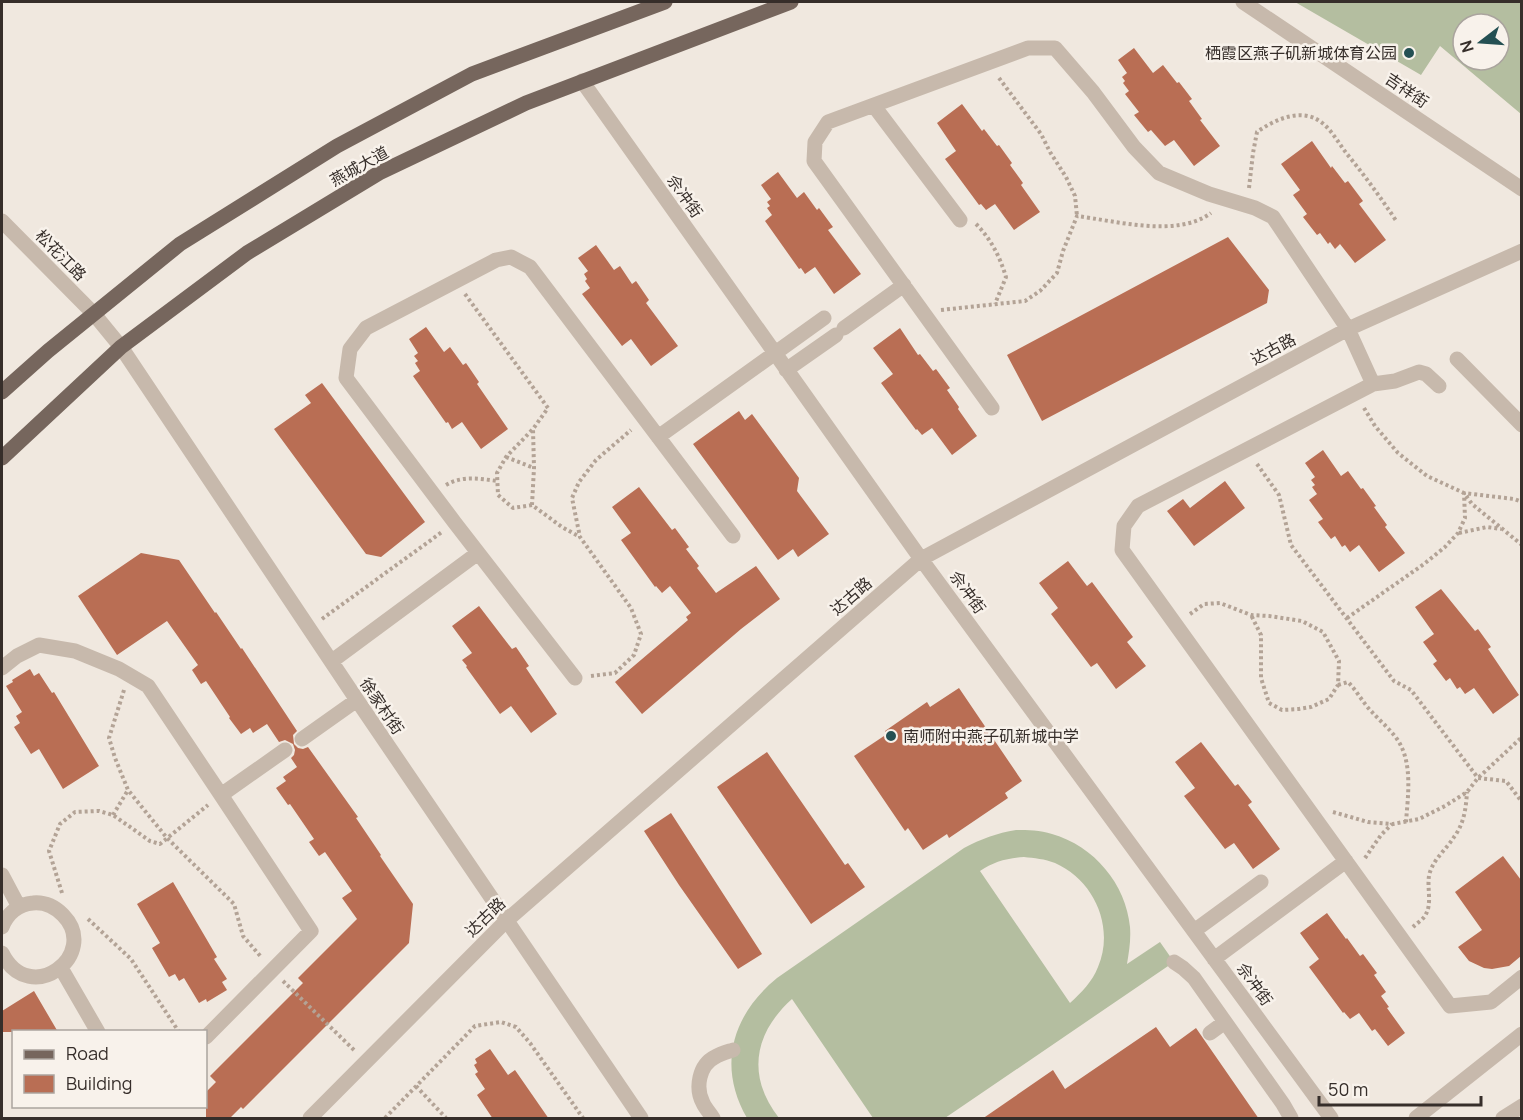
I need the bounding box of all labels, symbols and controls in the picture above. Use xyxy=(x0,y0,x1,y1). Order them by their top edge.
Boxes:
north arrow xyxy=(1451,12,1511,72)
text: N xyxy=(1454,38,1479,55)
place label: 栖霞区燕子矶新城体育公园 xyxy=(1205,42,1397,64)
marker: 栖霞区燕子矶新城体育公园 xyxy=(1402,46,1416,60)
street label: 吉祥街 xyxy=(1381,67,1433,113)
street label: 燕城大道 xyxy=(326,141,392,191)
street label: 佘冲街 xyxy=(662,170,708,222)
street label: 松花江路 xyxy=(31,225,91,285)
street label: 达古路 xyxy=(1247,328,1299,370)
street label: 佘冲街 xyxy=(945,566,991,618)
street label: 达古路 xyxy=(826,572,876,620)
street label: 徐家村街 xyxy=(355,673,409,739)
place label: 南师附中燕子矶新城中学 xyxy=(903,725,1079,747)
marker: 南师附中燕子矶新城中学 xyxy=(884,729,898,743)
street label: 达古路 xyxy=(460,892,510,942)
street label: 佘冲街 xyxy=(1232,958,1278,1010)
legend xyxy=(12,1030,207,1108)
text: Road xyxy=(66,1041,109,1065)
scale bar xyxy=(1319,1069,1481,1107)
text: Building xyxy=(66,1071,132,1095)
text: 50 m xyxy=(1328,1077,1368,1101)

